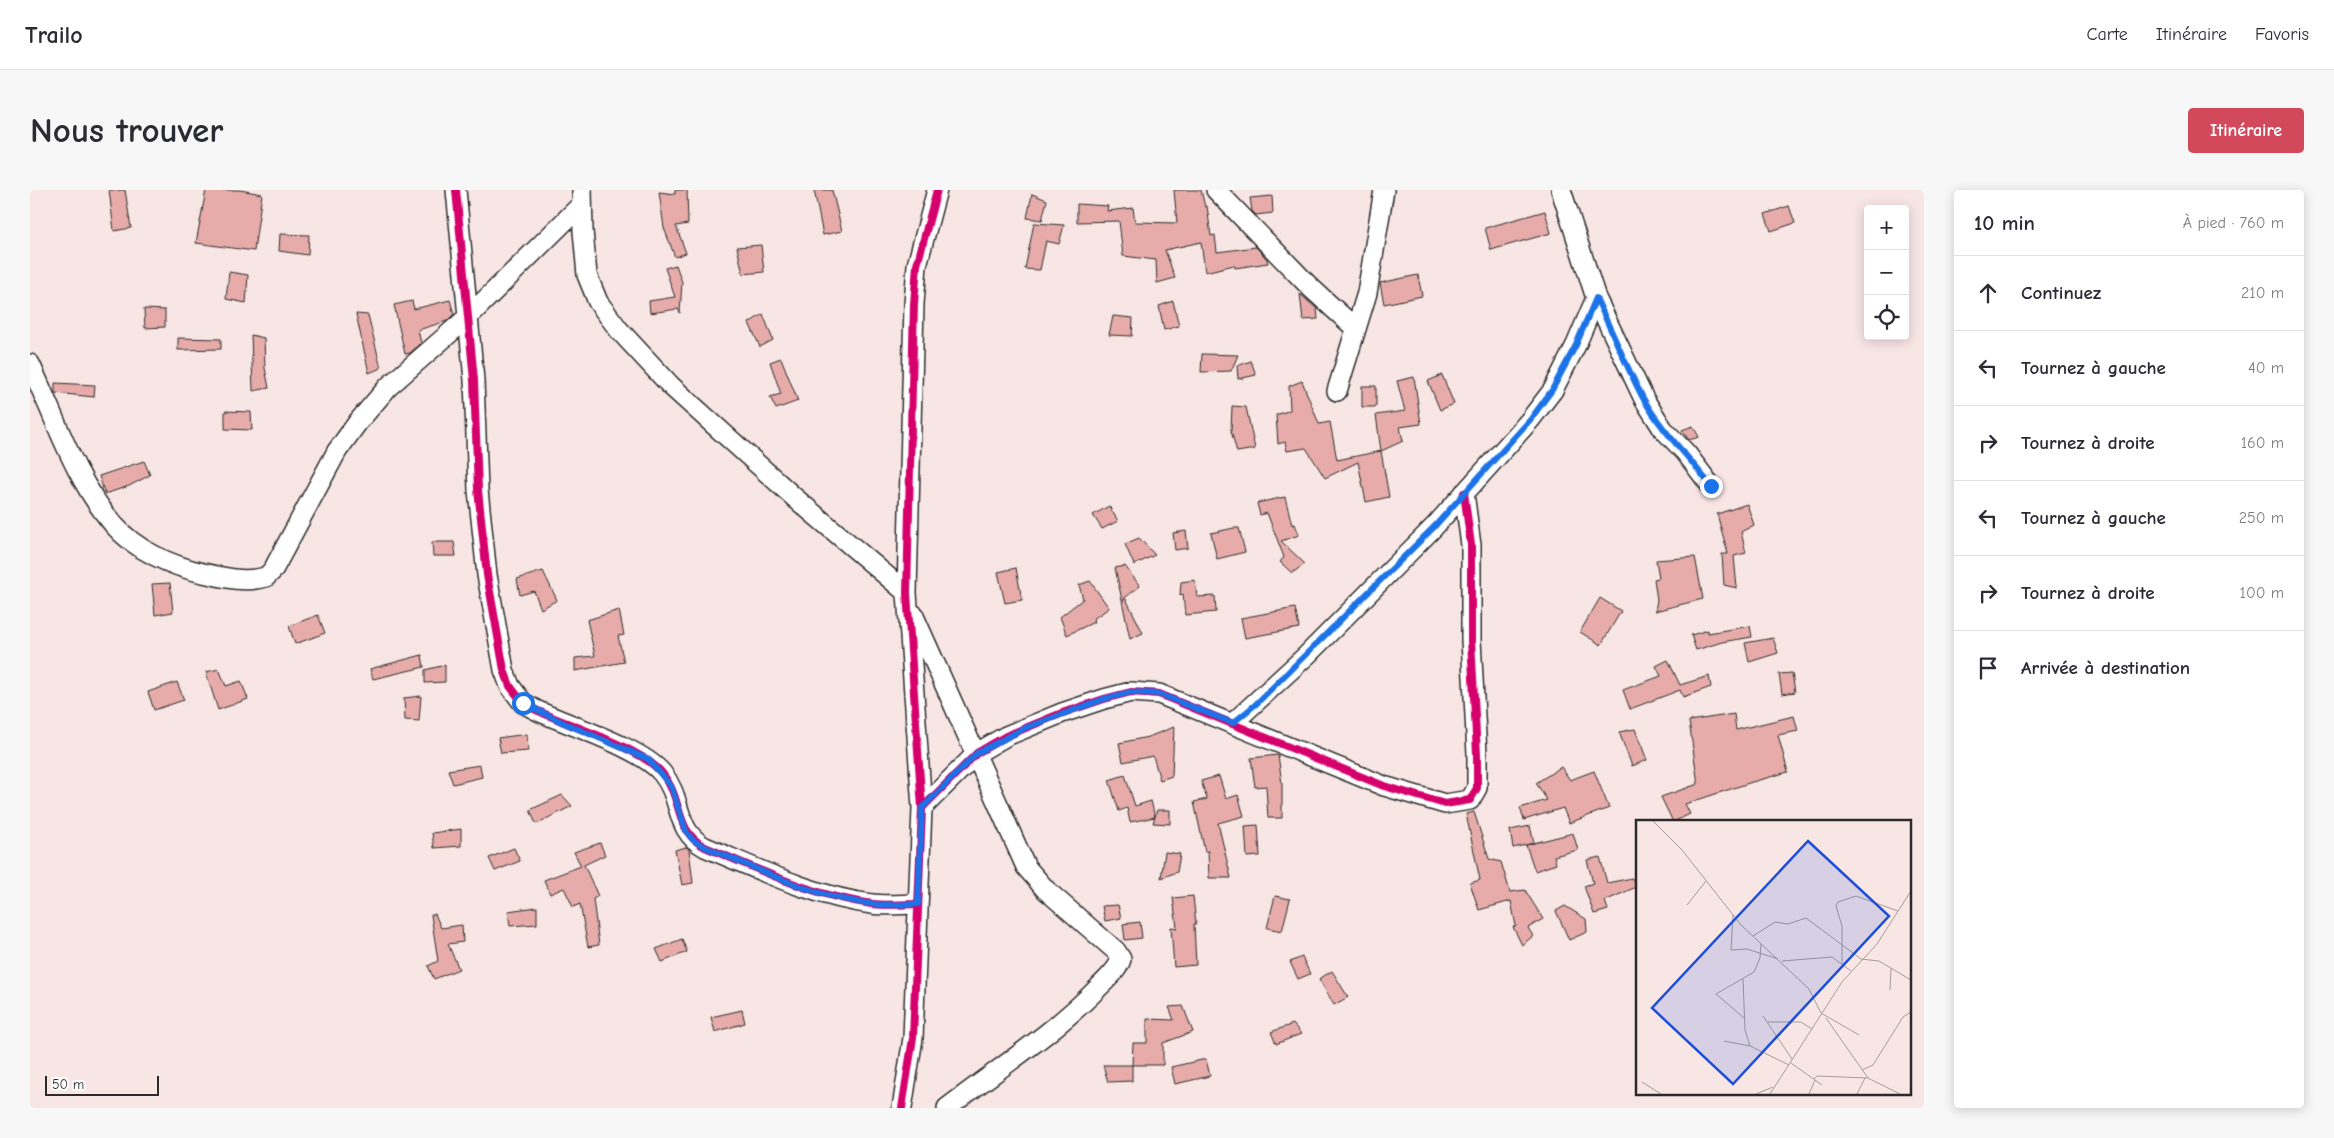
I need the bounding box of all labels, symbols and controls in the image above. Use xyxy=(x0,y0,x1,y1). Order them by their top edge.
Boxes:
text: Trailo xyxy=(25,21,83,49)
text: Carte xyxy=(2087,24,2128,45)
text: Itinéraire xyxy=(2156,24,2227,45)
text: Favoris xyxy=(2255,24,2309,45)
button: Itinéraire xyxy=(2188,108,2304,153)
text: Nous trouver xyxy=(30,110,223,151)
map controls xyxy=(1864,205,1909,340)
button: + xyxy=(1864,205,1909,250)
text: 10 min xyxy=(1974,211,2035,235)
text: À pied · 760 m xyxy=(2183,214,2284,232)
button: − xyxy=(1864,250,1909,295)
icon: ahead xyxy=(1974,279,2002,307)
text: Continuez xyxy=(2021,282,2101,304)
text: 210 m xyxy=(2241,284,2284,302)
button: locate xyxy=(1864,295,1909,340)
icon: left xyxy=(1974,354,2002,382)
text: Tournez à gauche xyxy=(2021,357,2166,379)
text: 40 m xyxy=(2248,359,2284,377)
icon: right xyxy=(1974,429,2002,457)
text: Tournez à droite xyxy=(2021,432,2155,454)
text: 160 m xyxy=(2241,434,2284,452)
route end xyxy=(1700,475,1723,498)
icon: left xyxy=(1974,504,2002,532)
text: Tournez à gauche xyxy=(2021,507,2166,529)
text: 250 m xyxy=(2239,509,2284,527)
icon: right xyxy=(1974,579,2002,607)
text: Tournez à droite xyxy=(2021,582,2155,604)
text: 100 m xyxy=(2240,584,2284,602)
icon: arrive xyxy=(1974,654,2002,682)
text: Arrivée à destination xyxy=(2021,657,2190,679)
route start xyxy=(512,692,535,715)
inset map xyxy=(1636,820,1912,1096)
scale bar xyxy=(45,1073,159,1096)
text: 50 m xyxy=(52,1076,84,1093)

